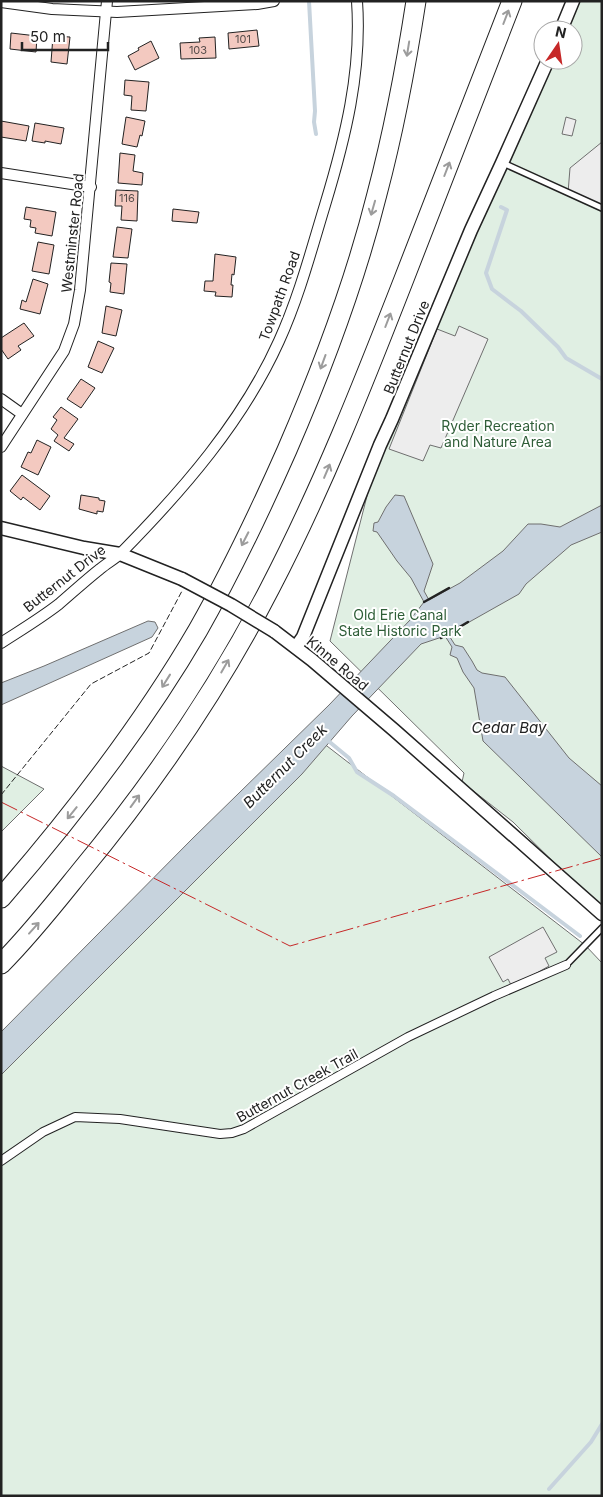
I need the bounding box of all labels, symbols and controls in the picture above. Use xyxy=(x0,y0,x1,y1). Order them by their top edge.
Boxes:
one-way arrow xyxy=(502,10,511,26)
scale bar xyxy=(22,20,109,52)
north arrow xyxy=(533,20,583,70)
text: N xyxy=(554,22,568,41)
text: 50 m xyxy=(30,27,66,46)
house number: 101 xyxy=(235,32,251,46)
one-way arrow xyxy=(403,41,413,57)
house number: 103 xyxy=(189,43,207,57)
one-way arrow xyxy=(443,162,452,177)
street label: Westminster Road xyxy=(57,172,87,294)
house number: 116 xyxy=(119,191,135,205)
one-way arrow xyxy=(368,200,378,216)
street label: Towpath Road xyxy=(255,249,303,343)
street label: Butternut Drive xyxy=(379,298,433,396)
one-way arrow xyxy=(384,313,393,328)
one-way arrow xyxy=(318,354,327,370)
park label: Ryder Recreation and Nature Area xyxy=(441,417,555,450)
one-way arrow xyxy=(322,464,332,479)
one-way arrow xyxy=(240,531,249,546)
street label: Butternut Drive xyxy=(20,541,108,615)
park label: Old Erie Canal State Historic Park xyxy=(339,606,462,639)
street label: Kinne Road xyxy=(304,632,372,694)
one-way arrow xyxy=(221,659,231,674)
one-way arrow xyxy=(160,673,170,687)
water label: Cedar Bay xyxy=(471,718,547,737)
water label: Butternut Creek xyxy=(239,719,332,812)
one-way arrow xyxy=(130,794,140,808)
one-way arrow xyxy=(66,806,77,819)
one-way arrow xyxy=(28,922,40,935)
street label: Butternut Creek Trail xyxy=(233,1045,361,1125)

